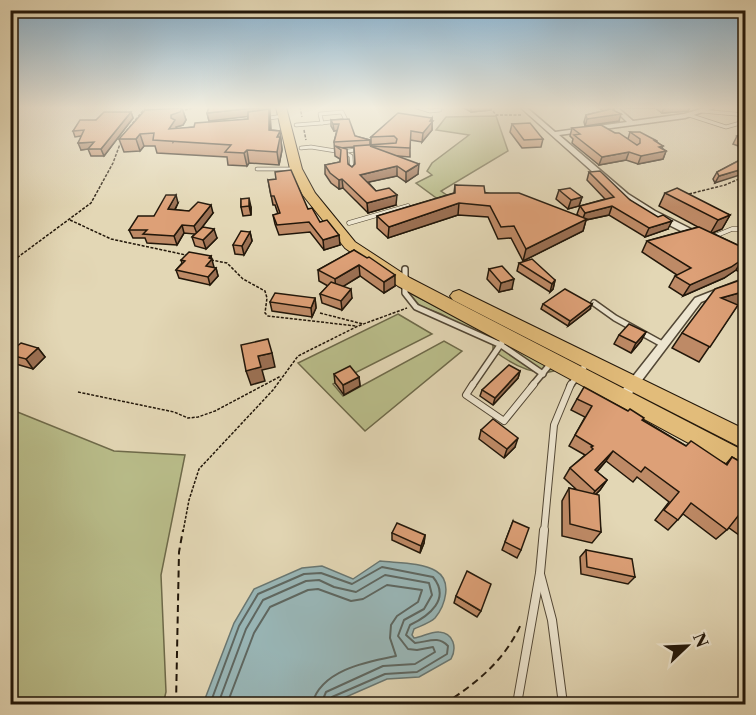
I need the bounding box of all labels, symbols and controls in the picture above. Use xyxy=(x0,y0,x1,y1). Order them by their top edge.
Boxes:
north arrow xyxy=(657,616,717,676)
text: N xyxy=(689,630,713,651)

